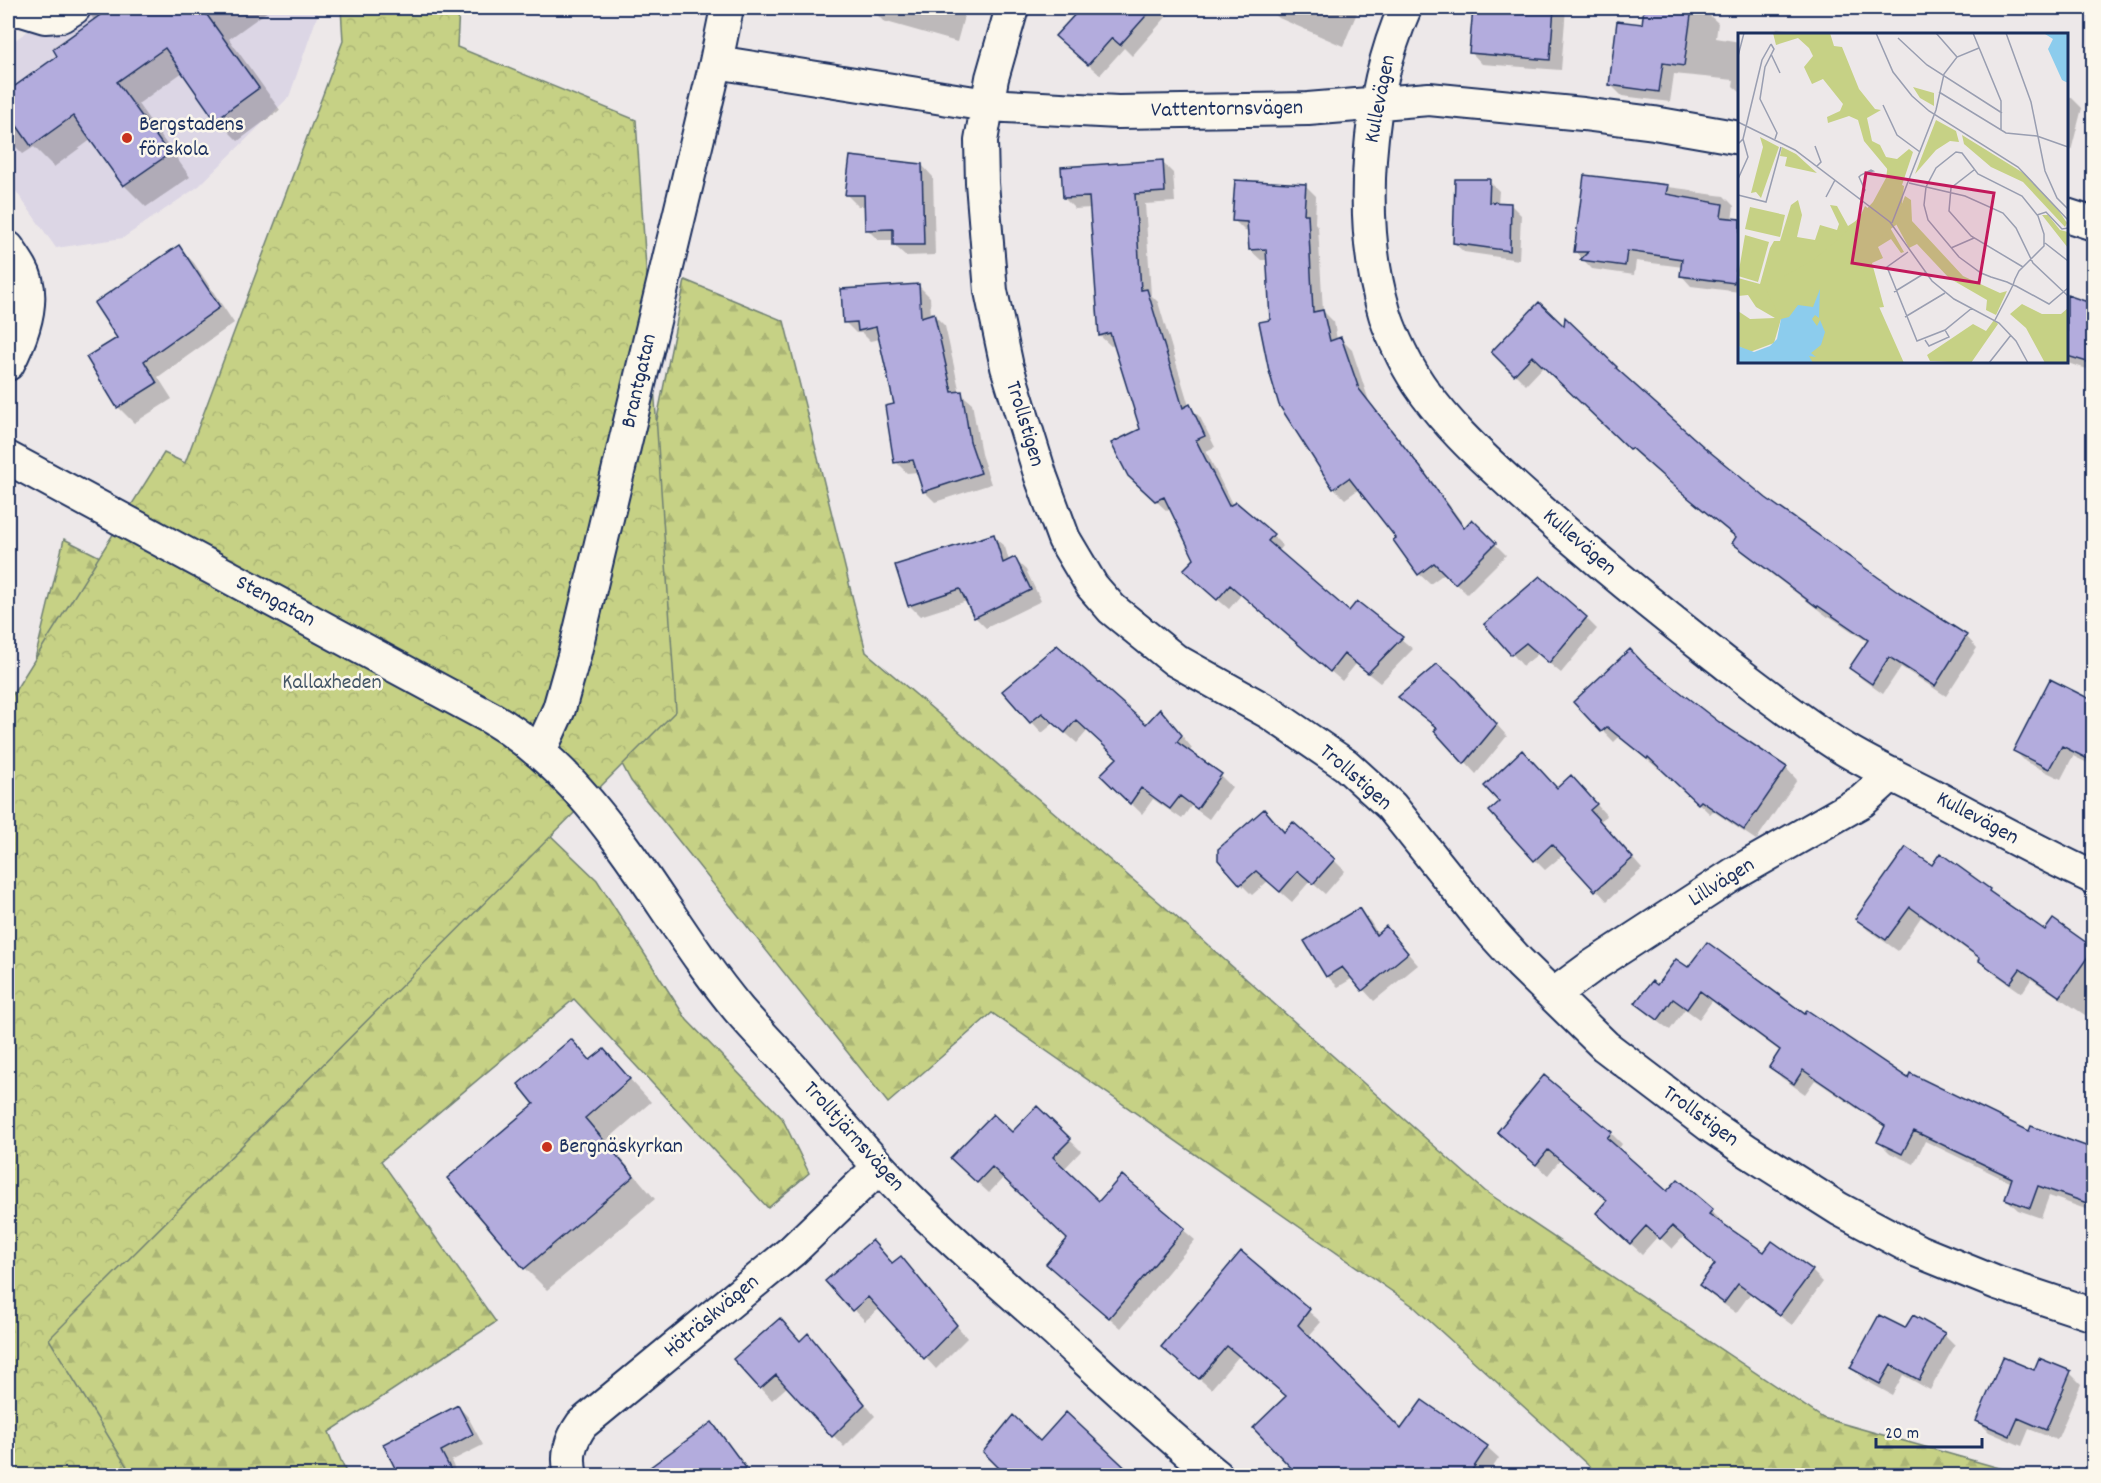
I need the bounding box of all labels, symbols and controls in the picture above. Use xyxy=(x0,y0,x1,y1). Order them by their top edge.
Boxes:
inset map xyxy=(1738,33,2068,363)
street label: Kullevägen xyxy=(1357,52,1405,146)
street label: Vattentornsvägen xyxy=(1151,93,1303,127)
place label: Bergstadens förskola xyxy=(139,110,244,166)
marker: Bergstadens förskola xyxy=(120,131,134,145)
street label: Brantgatan xyxy=(614,331,666,431)
street label: Trollstigen xyxy=(996,377,1052,471)
street label: Kullevägen xyxy=(1535,502,1623,584)
street label: Stengatan xyxy=(230,568,320,636)
park label: Kallaxheden xyxy=(282,668,382,699)
street label: Trollstigen xyxy=(1312,737,1398,819)
street label: Kullevägen xyxy=(1930,784,2024,854)
street label: Lillvägen xyxy=(1683,850,1761,916)
street label: Trolltjärnsvägen xyxy=(795,1075,911,1199)
street label: Trollstigen xyxy=(1655,1079,1745,1155)
place label: Bergnäskyrkan xyxy=(559,1132,683,1163)
marker: Bergnäskyrkan xyxy=(540,1140,554,1154)
street label: Höträskvägen xyxy=(658,1268,766,1366)
scale bar xyxy=(1876,1411,1982,1449)
text: 20 m xyxy=(1885,1422,1919,1447)

